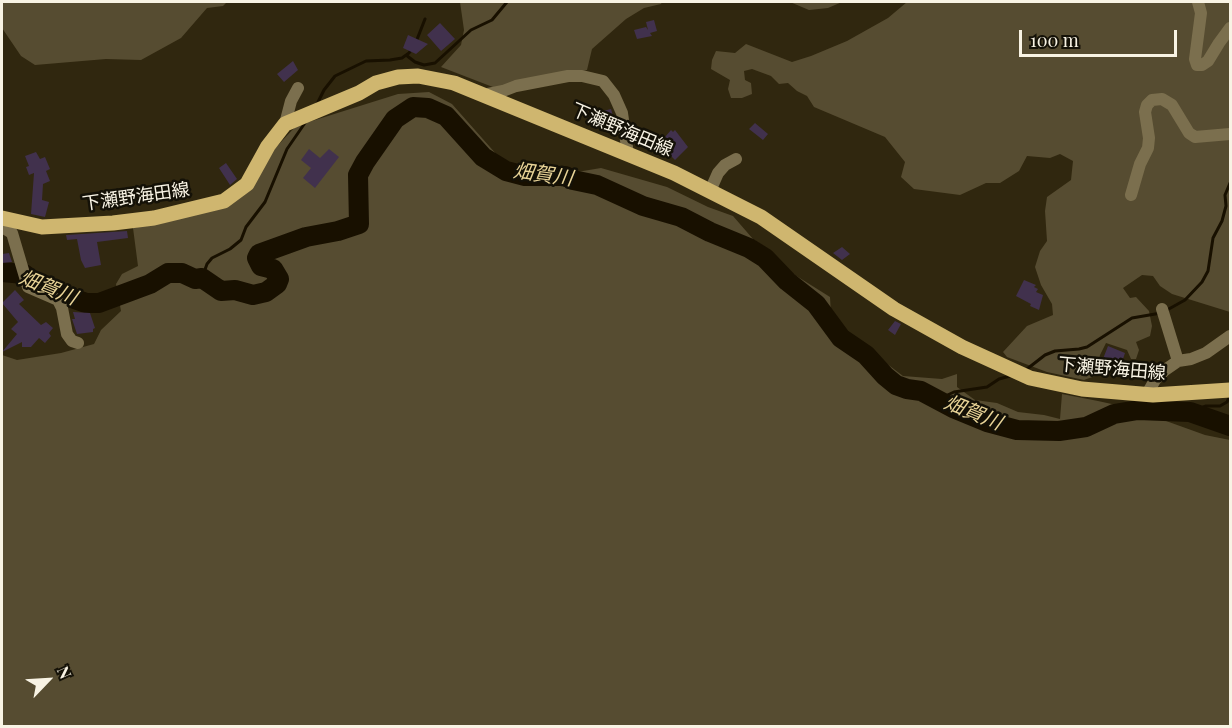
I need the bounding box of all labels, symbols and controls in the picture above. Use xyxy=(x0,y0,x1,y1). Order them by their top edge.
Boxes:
scale bar xyxy=(1022,18,1180,56)
text: 100 m xyxy=(1030,28,1079,52)
street label: 下瀬野海田線 xyxy=(568,99,676,161)
water label: 畑賀川 xyxy=(512,159,574,191)
street label: 下瀬野海田線 xyxy=(81,179,191,215)
water label: 畑賀川 xyxy=(16,266,80,310)
street label: 下瀬野海田線 xyxy=(1057,354,1167,384)
water label: 畑賀川 xyxy=(941,391,1005,435)
north arrow xyxy=(18,650,78,710)
text: N xyxy=(53,663,77,682)

